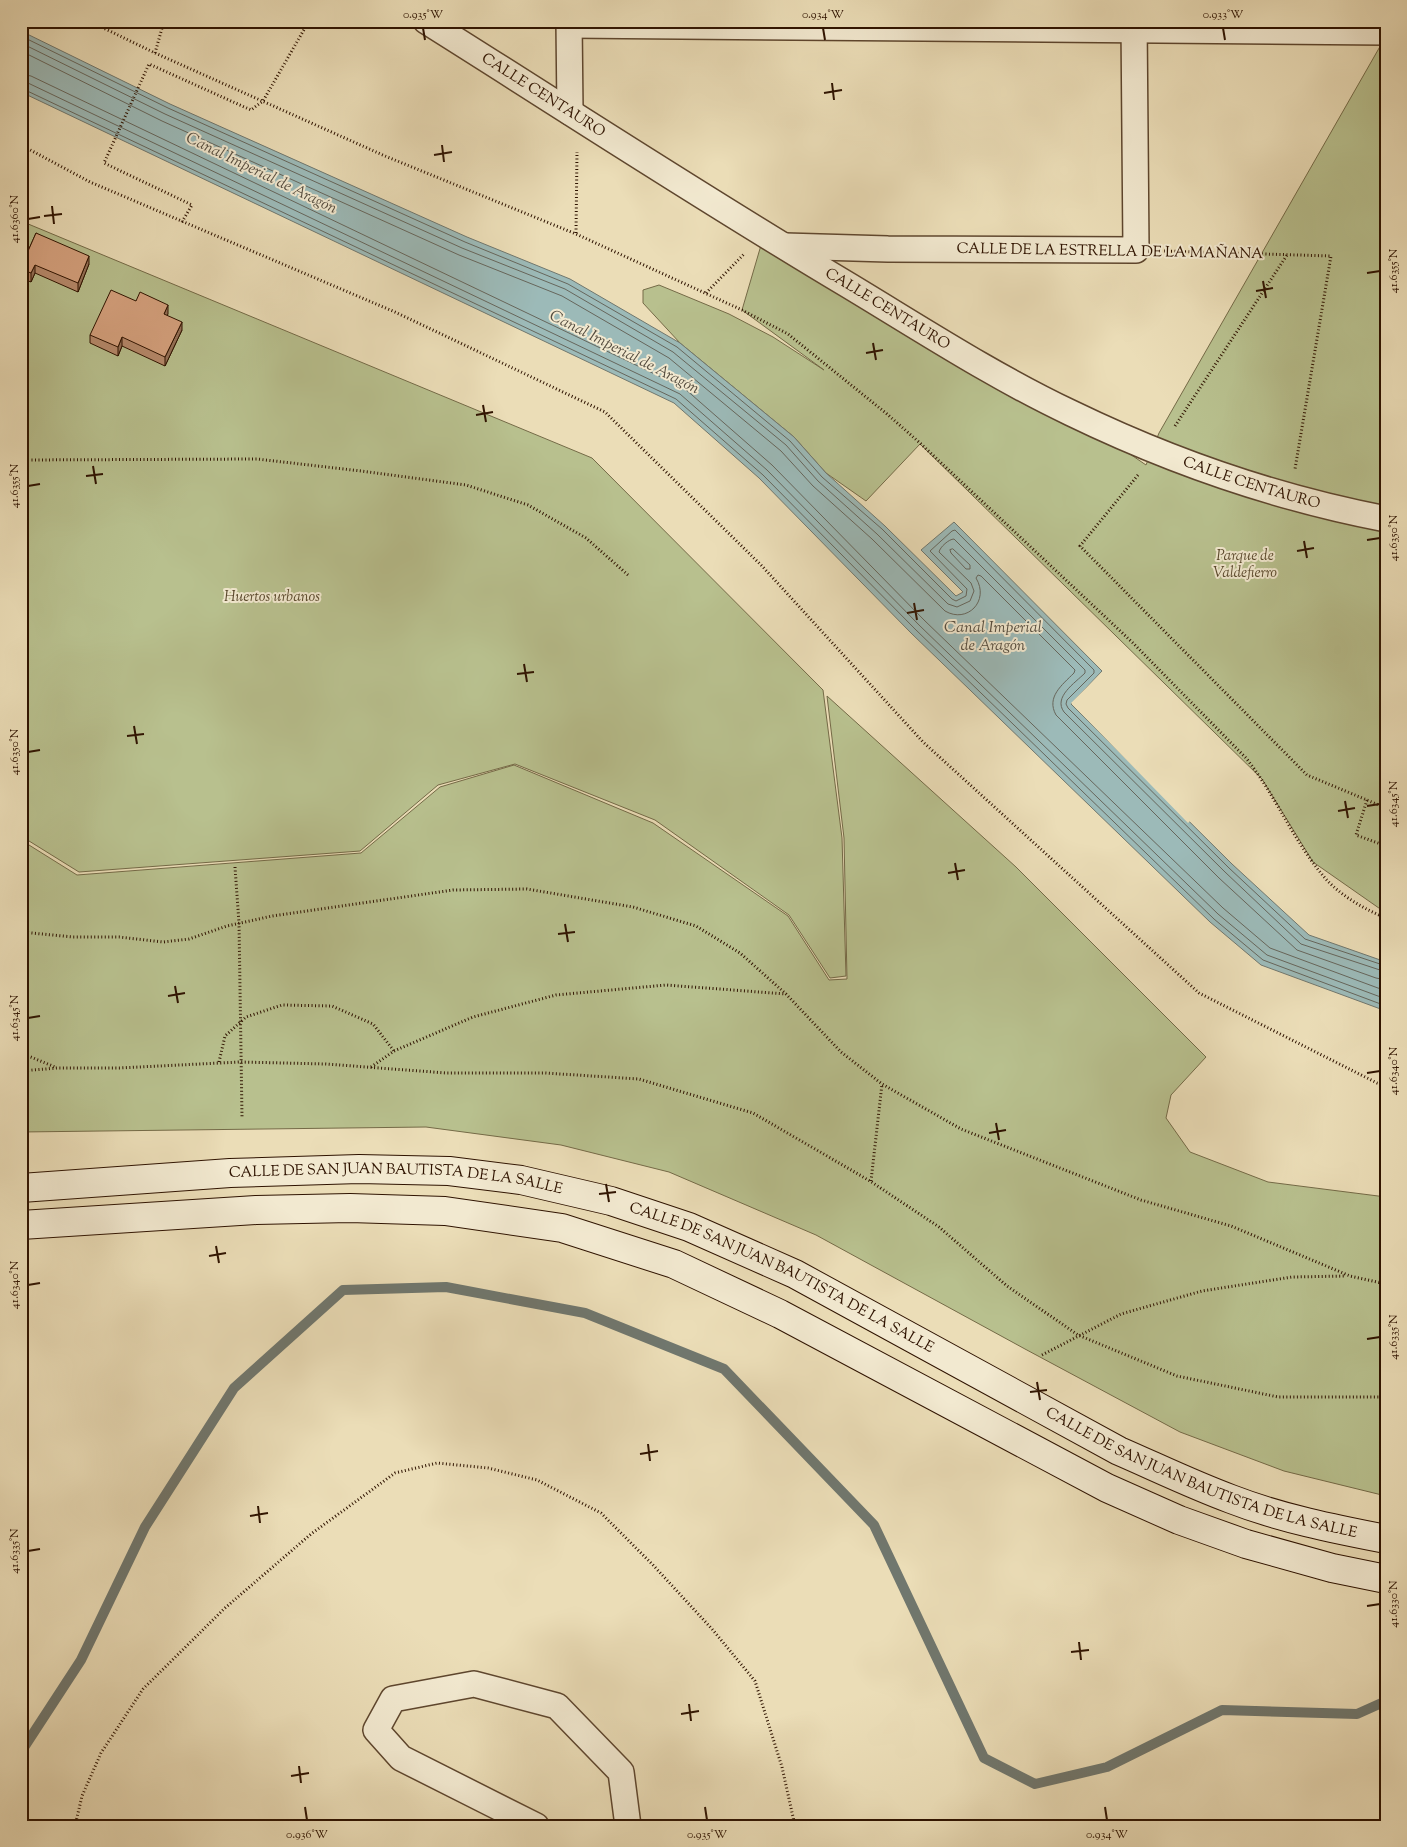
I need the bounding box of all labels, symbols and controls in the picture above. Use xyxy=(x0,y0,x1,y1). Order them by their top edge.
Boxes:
text: 0.935°W xyxy=(403,6,444,24)
text: 0.934°W xyxy=(802,6,845,24)
text: 0.933°W xyxy=(1203,6,1244,24)
street label: CALLE CENTAURO xyxy=(477,48,610,143)
water label: Canal Imperial de Aragón xyxy=(181,127,341,221)
text: 41.6360°N xyxy=(6,194,24,243)
street label: CALLE DE LA ESTRELLA DE LA MAÑANA xyxy=(956,238,1264,265)
text: 41.6355°N xyxy=(1385,248,1403,293)
street label: CALLE CENTAURO xyxy=(821,263,954,355)
water label: Canal Imperial de Aragón xyxy=(545,305,704,401)
street label: CALLE CENTAURO xyxy=(1180,452,1323,514)
text: 41.6355°N xyxy=(6,463,24,508)
text: 41.6350°N xyxy=(1385,514,1403,561)
park label: Parque de Valdefierro xyxy=(1213,546,1277,584)
park label: Huertos urbanos xyxy=(224,587,320,608)
water label: Canal Imperial de Aragón xyxy=(944,617,1042,658)
text: 41.6350°N xyxy=(6,728,24,775)
text: 41.6345°N xyxy=(1385,780,1403,827)
text: 41.6345°N xyxy=(6,994,24,1041)
text: 41.6340°N xyxy=(1385,1046,1403,1095)
street label: CALLE DE SAN JUAN BAUTISTA DE LA SALLE xyxy=(229,1158,565,1200)
street label: CALLE DE SAN JUAN BAUTISTA DE LA SALLE xyxy=(626,1197,938,1358)
text: 41.6340°N xyxy=(6,1260,24,1309)
text: 41.6335°N xyxy=(1385,1314,1403,1360)
street label: CALLE DE SAN JUAN BAUTISTA DE LA SALLE xyxy=(1042,1402,1359,1544)
text: 41.6335°N xyxy=(6,1528,24,1574)
text: 41.6330°N xyxy=(1385,1580,1403,1628)
text: 0.936°W xyxy=(286,1826,329,1844)
text: 0.935°W xyxy=(687,1826,728,1844)
text: 0.934°W xyxy=(1086,1826,1129,1844)

